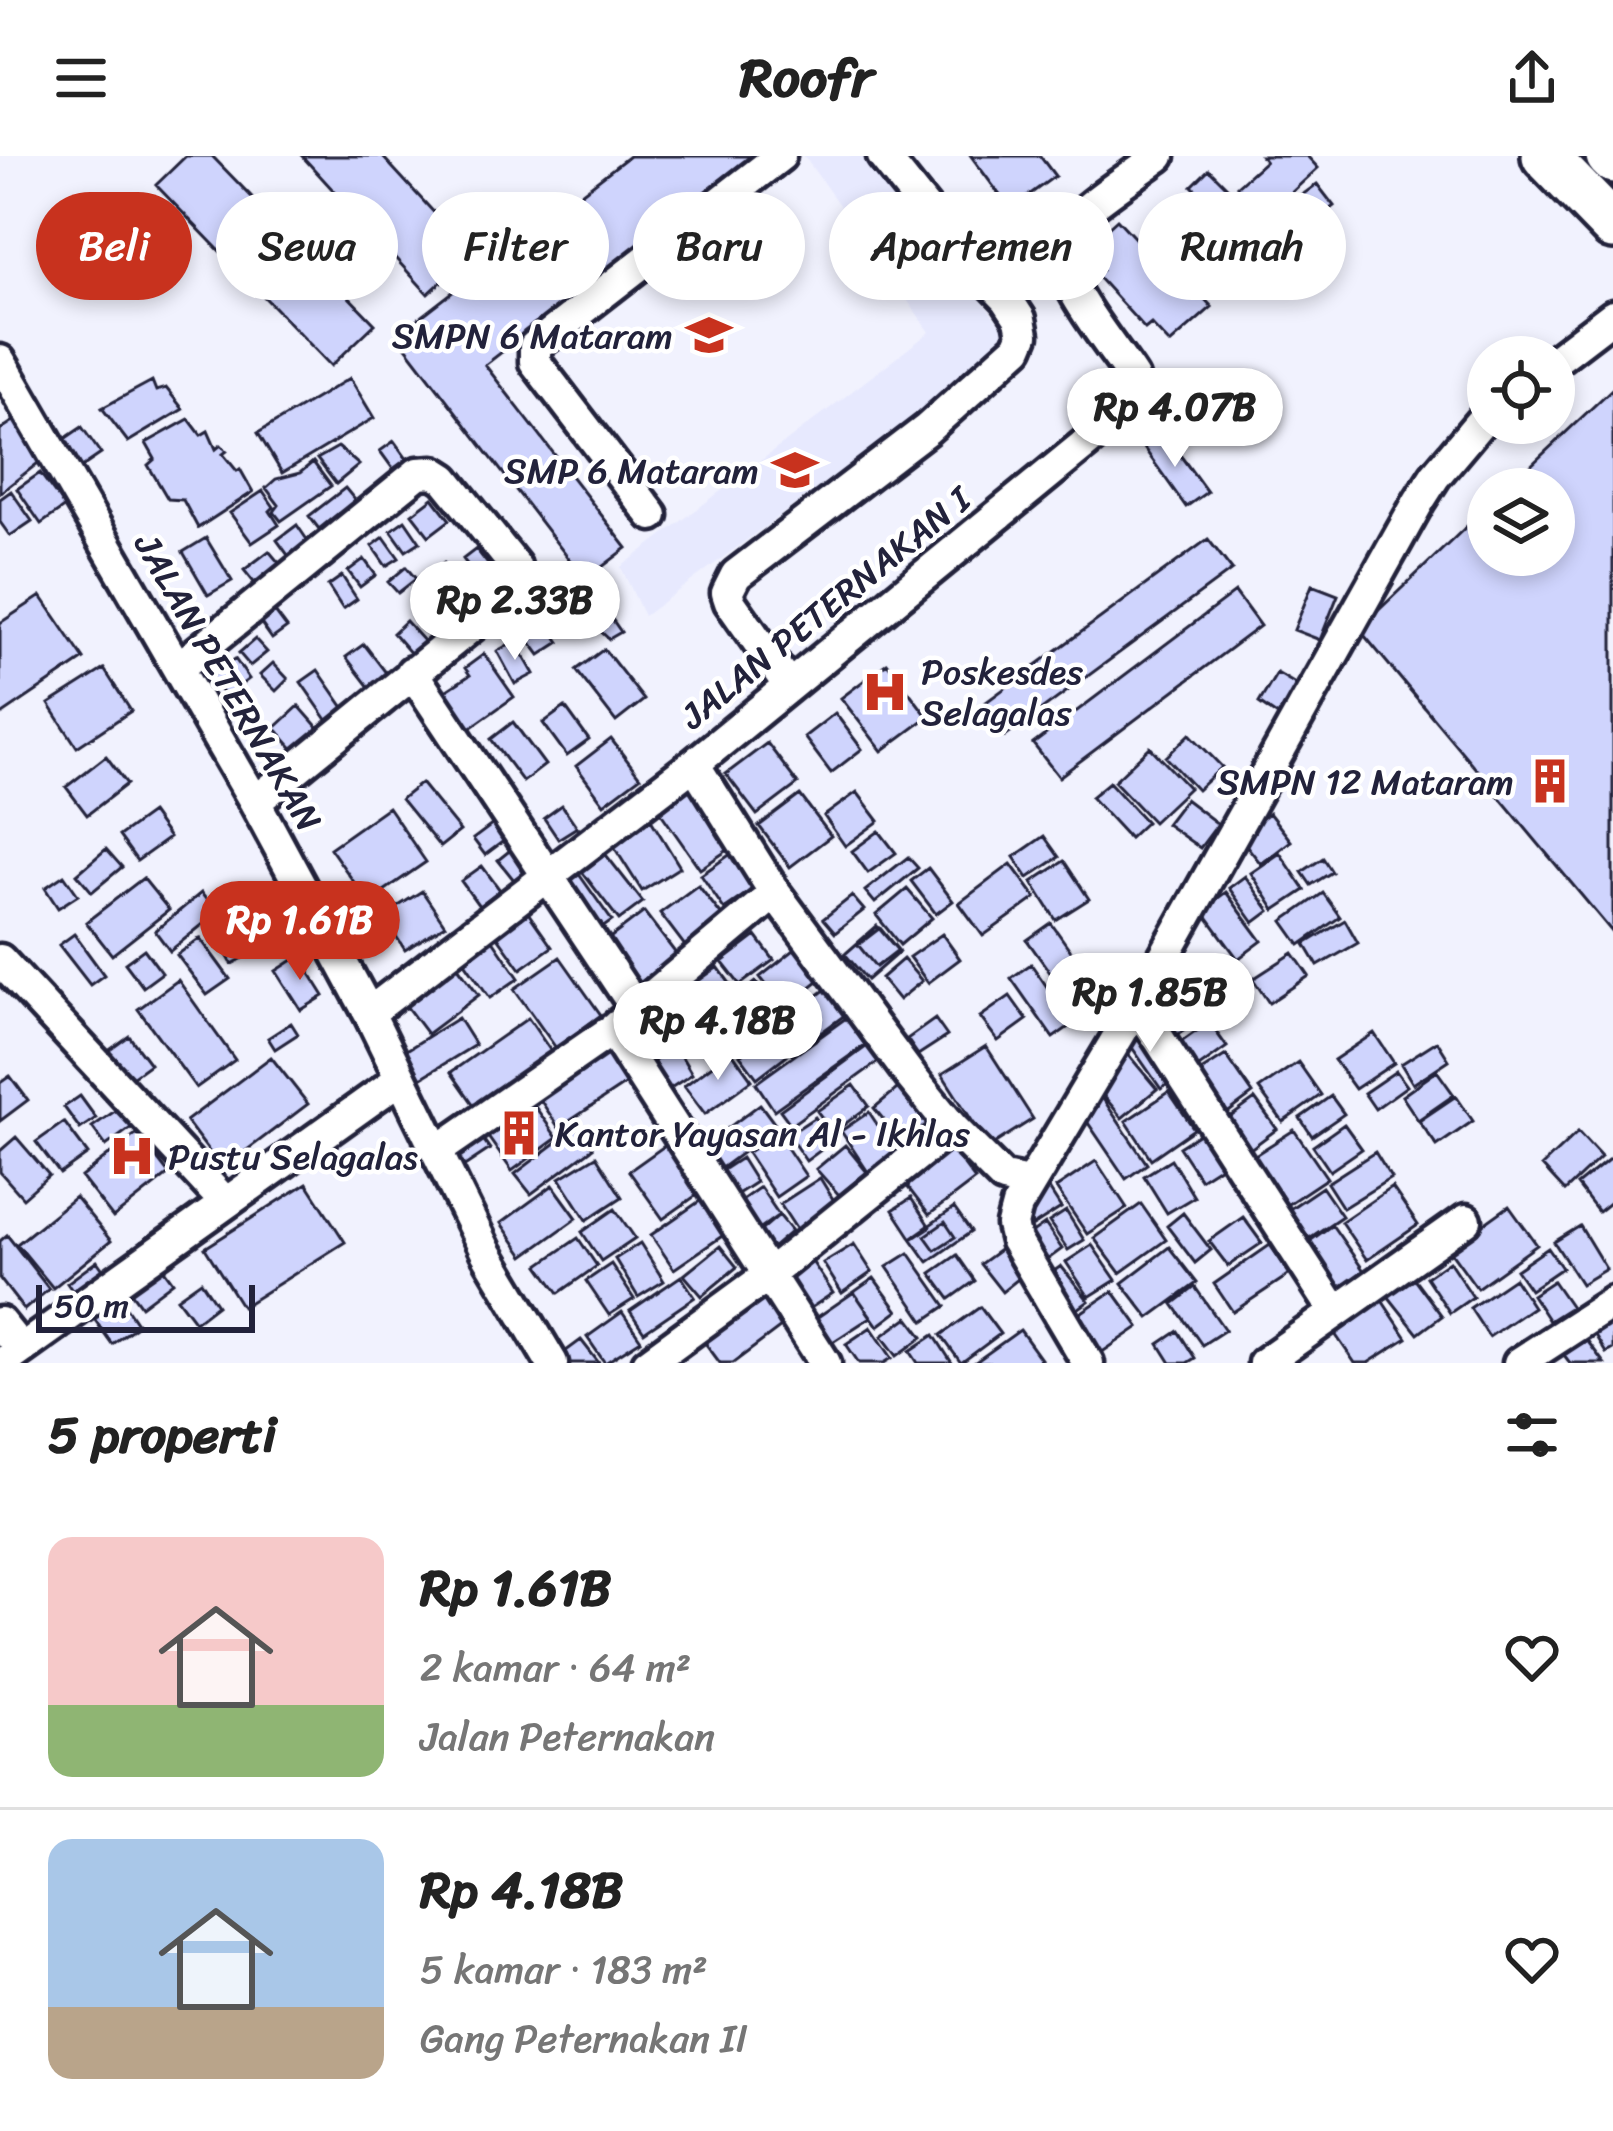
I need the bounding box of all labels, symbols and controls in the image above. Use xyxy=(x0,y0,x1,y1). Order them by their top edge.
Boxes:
text: Roofr xyxy=(740,30,873,126)
icon: menu xyxy=(48,45,114,111)
icon: share xyxy=(1499,45,1565,111)
chip: Beli xyxy=(36,192,192,300)
chip: Sewa xyxy=(216,192,398,300)
chip: Filter xyxy=(422,192,609,300)
chip: Baru xyxy=(633,192,805,300)
chip: Apartemen xyxy=(829,192,1114,300)
chip: Rumah xyxy=(1138,192,1346,300)
place label: SMPN 6 Mataram xyxy=(392,304,673,368)
school or university icon: SMPN 6 Mataram xyxy=(684,310,734,360)
map controls xyxy=(1467,336,1575,576)
button: locate xyxy=(1467,336,1575,444)
pin: Rp 4.07B xyxy=(1051,368,1299,470)
text: Rp 4.07B xyxy=(1094,372,1256,441)
place label: SMP 6 Mataram xyxy=(504,439,759,503)
school or university icon: SMP 6 Mataram xyxy=(770,445,820,495)
street label: JALAN PETERNAKAN I xyxy=(664,468,988,747)
button: layers xyxy=(1467,468,1575,576)
street label: JALAN PETERNAKAN xyxy=(115,519,340,844)
pin: Rp 2.33B xyxy=(391,561,639,663)
text: Rp 2.33B xyxy=(437,565,593,634)
place label: Poskesdes Selagalas xyxy=(921,640,1083,745)
hospital icon: Poskesdes Selagalas xyxy=(860,667,910,717)
place label: SMPN 12 Mataram xyxy=(1217,750,1514,814)
building icon: SMPN 12 Mataram xyxy=(1525,756,1575,806)
pin: Rp 1.61B xyxy=(176,881,424,983)
text: Rp 1.61B xyxy=(227,885,373,954)
pin: Rp 1.85B xyxy=(1026,953,1274,1055)
text: Rp 1.85B xyxy=(1073,957,1227,1026)
pin: Rp 4.18B xyxy=(594,981,842,1083)
text: Rp 4.18B xyxy=(640,985,796,1054)
place label: Kantor Yayasan Al - Ikhlas xyxy=(555,1102,971,1166)
building icon: Kantor Yayasan Al - Ikhlas xyxy=(494,1108,544,1158)
place label: Pustu Selagalas xyxy=(168,1125,418,1189)
hospital icon: Pustu Selagalas xyxy=(107,1131,157,1181)
text: 50 m xyxy=(54,1277,129,1335)
scale bar xyxy=(36,1279,255,1332)
text: 5 properti xyxy=(48,1390,277,1480)
icon: filters xyxy=(1499,1402,1565,1468)
text: Rp 1.61B xyxy=(420,1543,611,1633)
icon: home xyxy=(144,1585,288,1729)
icon: heart xyxy=(1499,1624,1565,1690)
text: 2 kamar · 64 m² xyxy=(420,1633,691,1702)
text: Jalan Peternakan xyxy=(420,1702,715,1771)
text: Rp 4.18B xyxy=(420,1845,623,1935)
icon: home xyxy=(144,1887,288,2031)
icon: heart xyxy=(1499,1926,1565,1992)
text: 5 kamar · 183 m² xyxy=(420,1935,708,2004)
text: Gang Peternakan II xyxy=(420,2004,748,2073)

